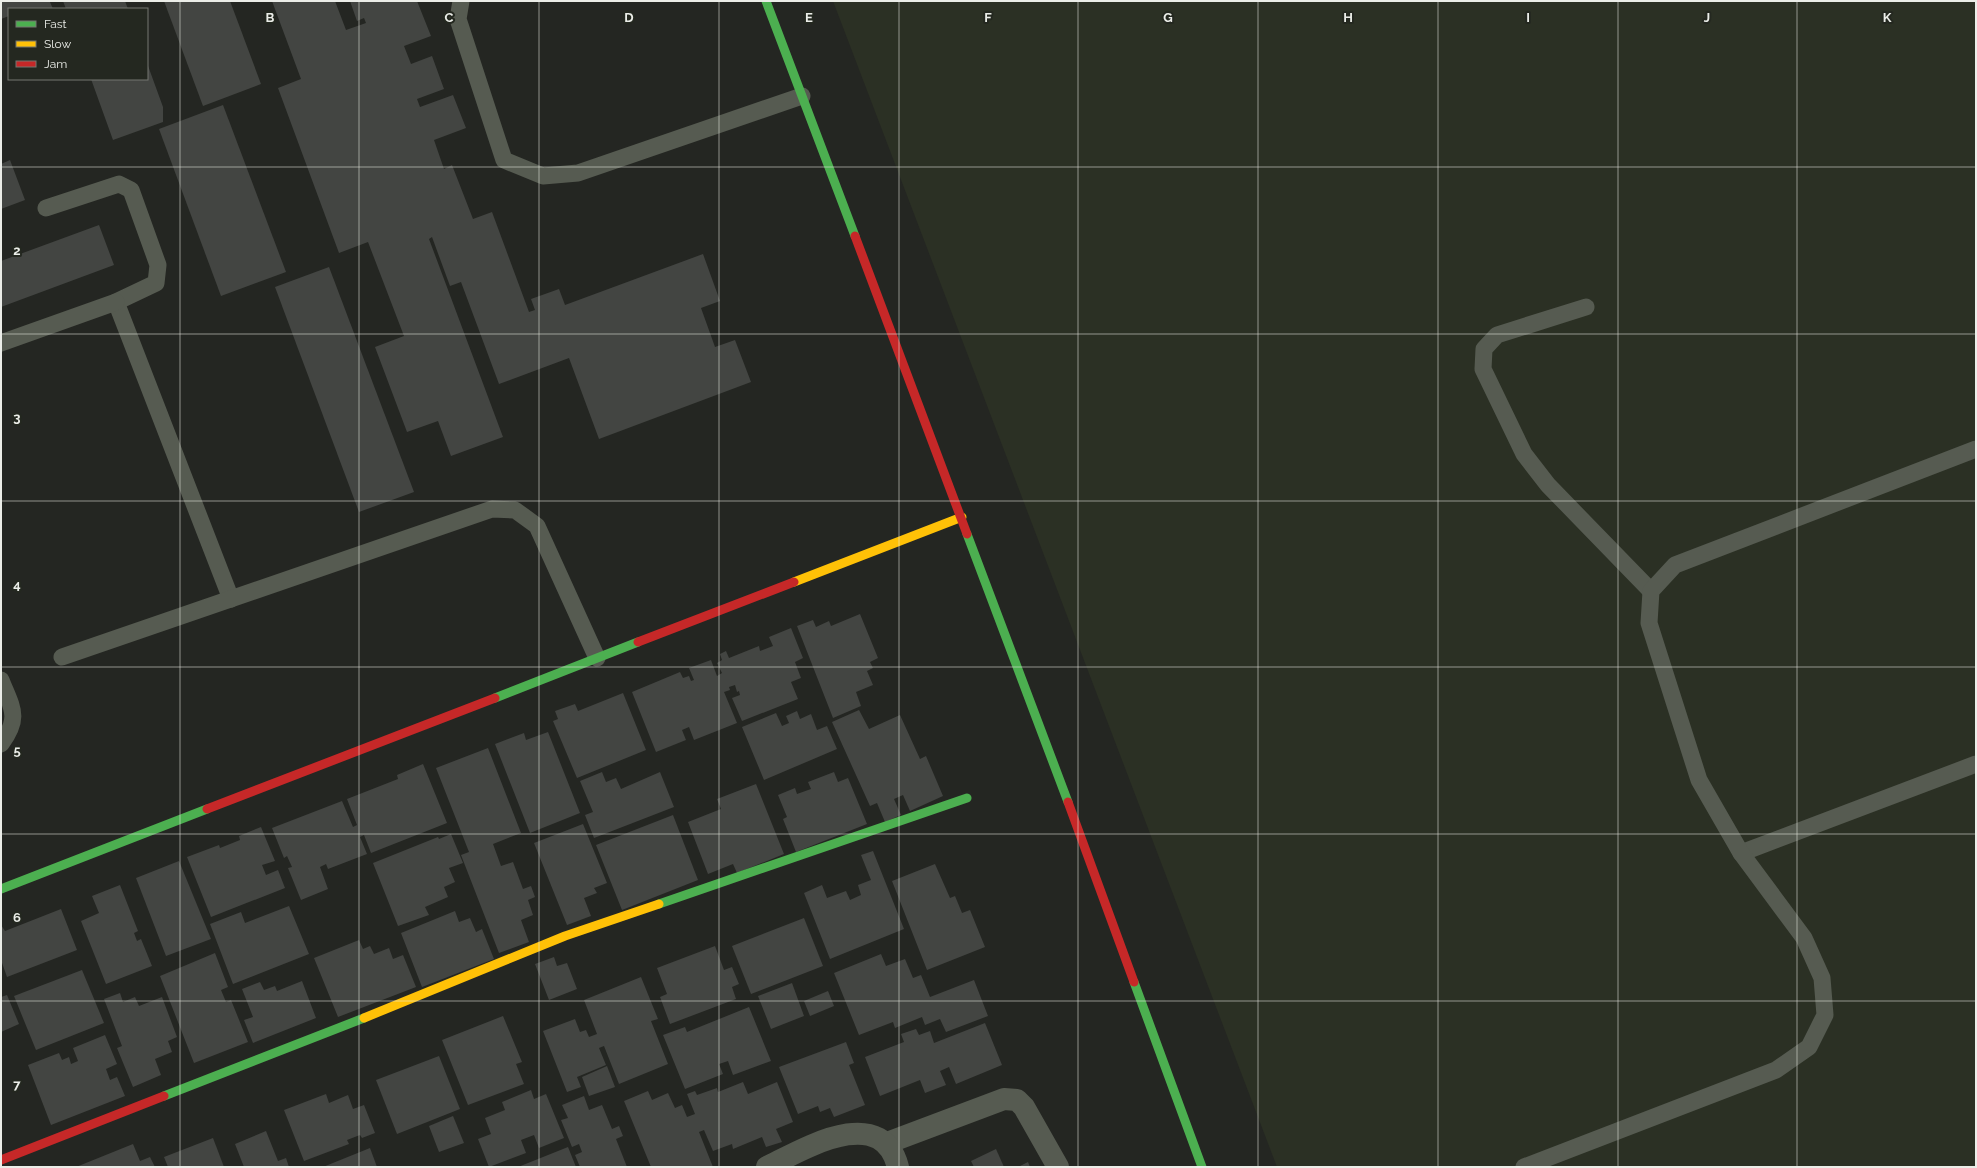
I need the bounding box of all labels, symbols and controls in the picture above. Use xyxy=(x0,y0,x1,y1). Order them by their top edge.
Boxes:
legend xyxy=(8,8,148,80)
text: B xyxy=(266,10,275,25)
text: C xyxy=(445,10,454,25)
text: D xyxy=(624,10,634,25)
text: E xyxy=(805,10,813,25)
text: F xyxy=(984,10,992,25)
text: G xyxy=(1163,10,1173,25)
text: H xyxy=(1343,10,1353,25)
text: I xyxy=(1526,10,1530,25)
text: J xyxy=(1704,10,1710,25)
text: K xyxy=(1883,10,1892,25)
text: Fast xyxy=(44,17,67,31)
text: Slow xyxy=(44,37,71,51)
text: Jam xyxy=(44,57,67,71)
text: 2 xyxy=(13,243,21,258)
text: 3 xyxy=(13,410,21,425)
text: 4 xyxy=(13,577,21,592)
text: 5 xyxy=(13,743,21,758)
text: 6 xyxy=(13,910,21,925)
text: 7 xyxy=(13,1077,21,1092)

